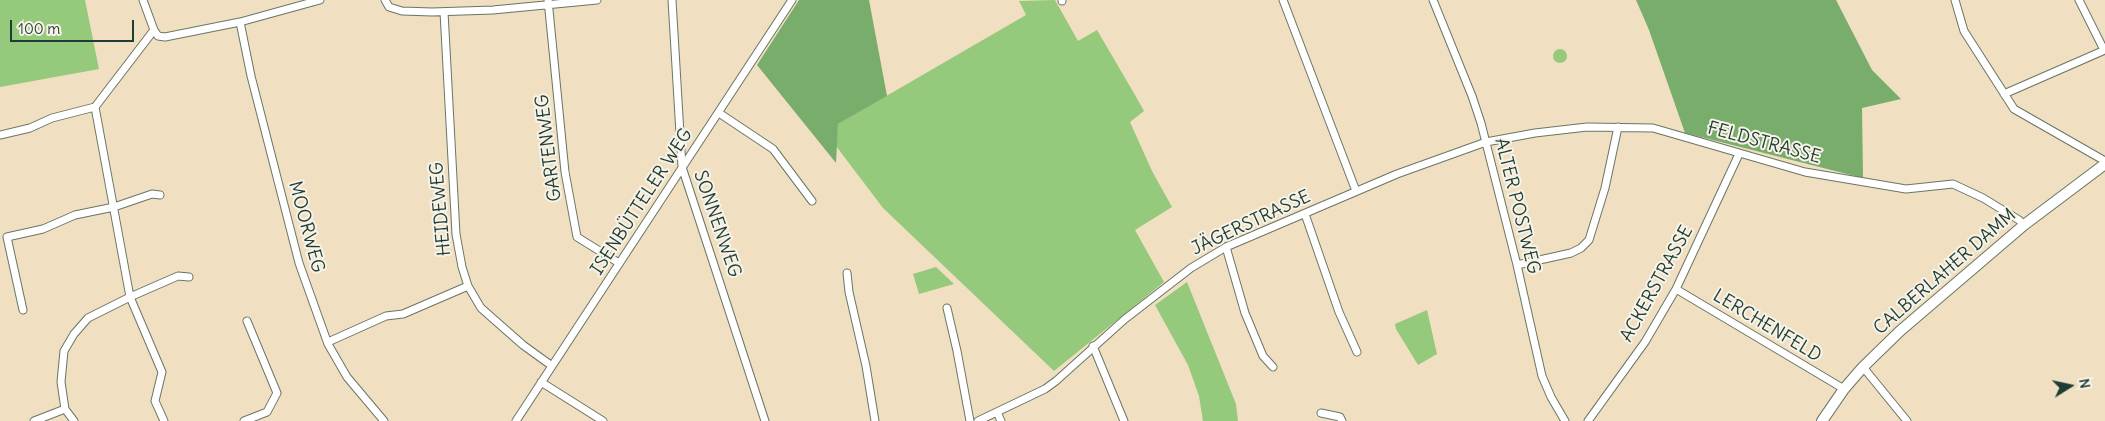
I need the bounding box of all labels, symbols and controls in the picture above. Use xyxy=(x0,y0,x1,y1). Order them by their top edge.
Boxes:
scale bar xyxy=(12,10,136,42)
text: 100 m xyxy=(18,19,60,38)
street label: GARTENWEG xyxy=(532,93,566,203)
street label: FELDSTRASSE xyxy=(1705,118,1823,168)
street label: ISENBÜTTELER WEG xyxy=(587,125,697,279)
street label: ALTER POSTWEG xyxy=(1490,136,1544,276)
street label: HEIDEWEG xyxy=(426,161,456,257)
street label: SONNENWEG xyxy=(689,168,745,280)
street label: MOORWEG xyxy=(283,179,329,275)
street label: JÄGERSTRASSE xyxy=(1188,186,1314,260)
street label: CALBERLAHER DAMM xyxy=(1870,204,2020,340)
street label: ACKERSTRASSE xyxy=(1616,222,1698,346)
street label: LERCHENFELD xyxy=(1709,285,1825,367)
north arrow xyxy=(2045,361,2095,411)
text: N xyxy=(2075,377,2094,390)

